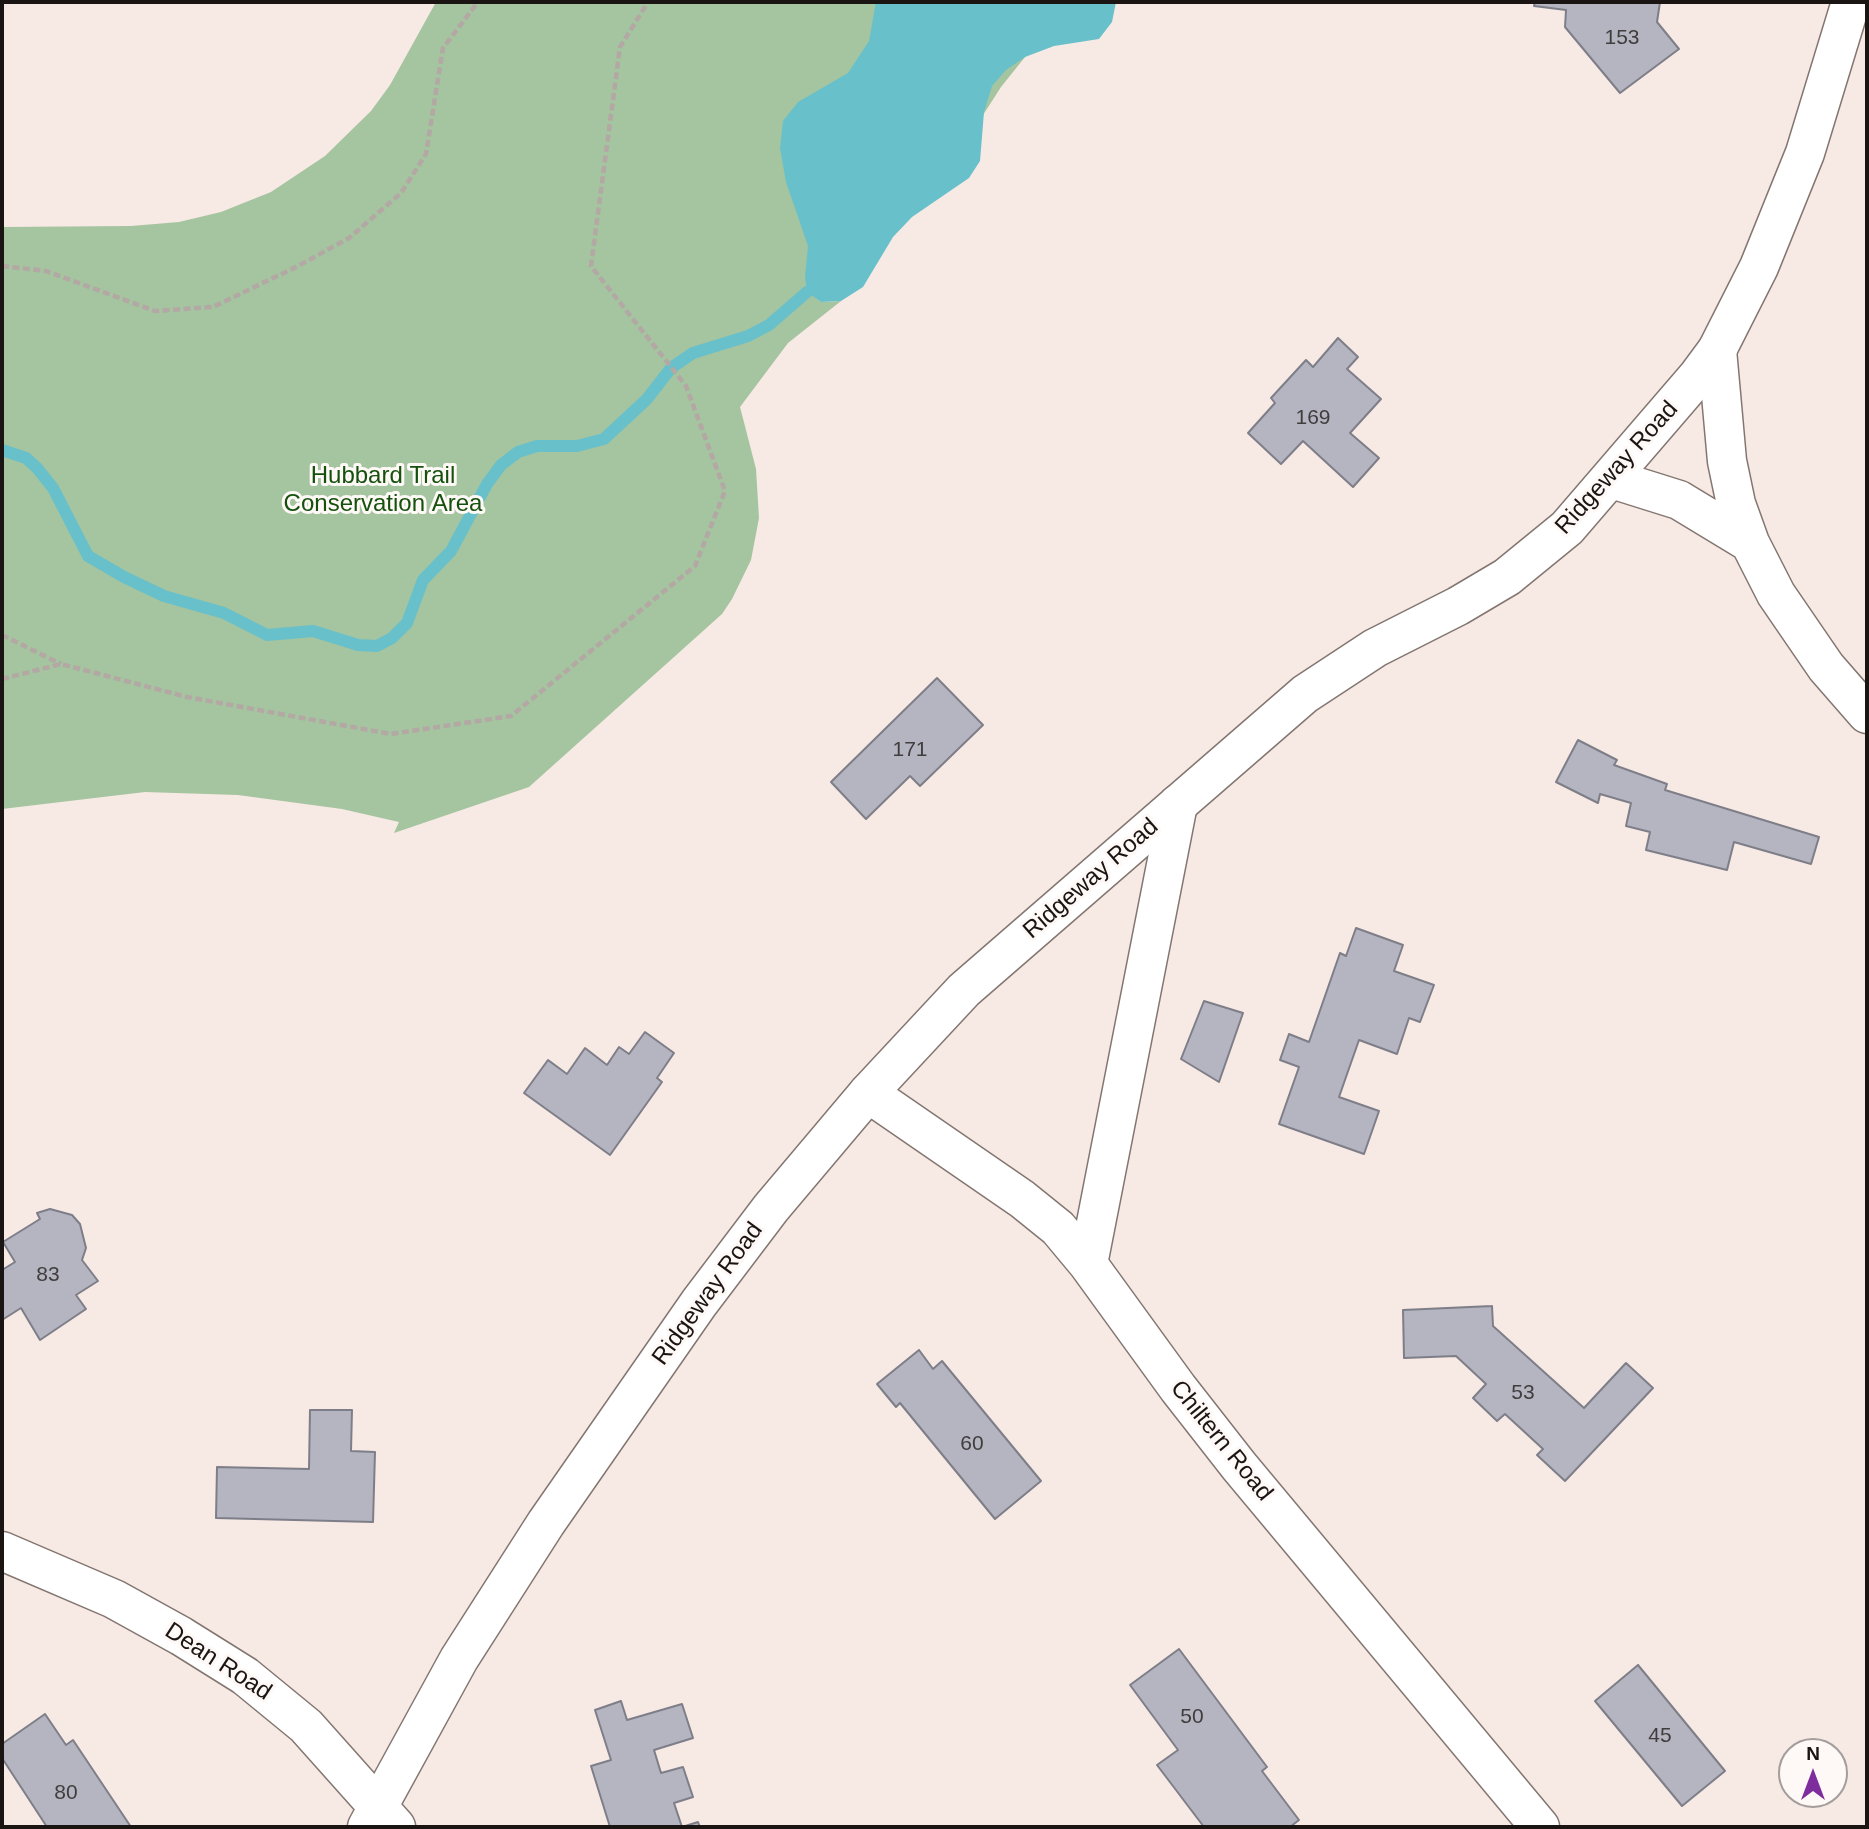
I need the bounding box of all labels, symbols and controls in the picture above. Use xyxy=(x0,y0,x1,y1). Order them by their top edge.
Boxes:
house number: 153 xyxy=(1604,25,1640,51)
street label: Ridgeway Road xyxy=(1550,395,1684,541)
house number: 169 xyxy=(1295,405,1331,431)
park label: Hubbard Trail Conservation Area xyxy=(284,462,482,518)
house number: 171 xyxy=(892,737,928,763)
street label: Ridgeway Road xyxy=(1018,813,1164,945)
street label: Ridgeway Road xyxy=(647,1217,769,1371)
house number: 83 xyxy=(36,1262,60,1288)
street label: Chiltern Road xyxy=(1164,1375,1278,1507)
house number: 53 xyxy=(1511,1380,1535,1406)
house number: 60 xyxy=(960,1431,984,1457)
street label: Dean Road xyxy=(159,1617,277,1707)
house number: 50 xyxy=(1180,1704,1204,1730)
house number: 45 xyxy=(1648,1723,1672,1749)
north arrow xyxy=(1778,1738,1848,1808)
text: N xyxy=(1806,1743,1820,1764)
house number: 80 xyxy=(54,1780,78,1806)

